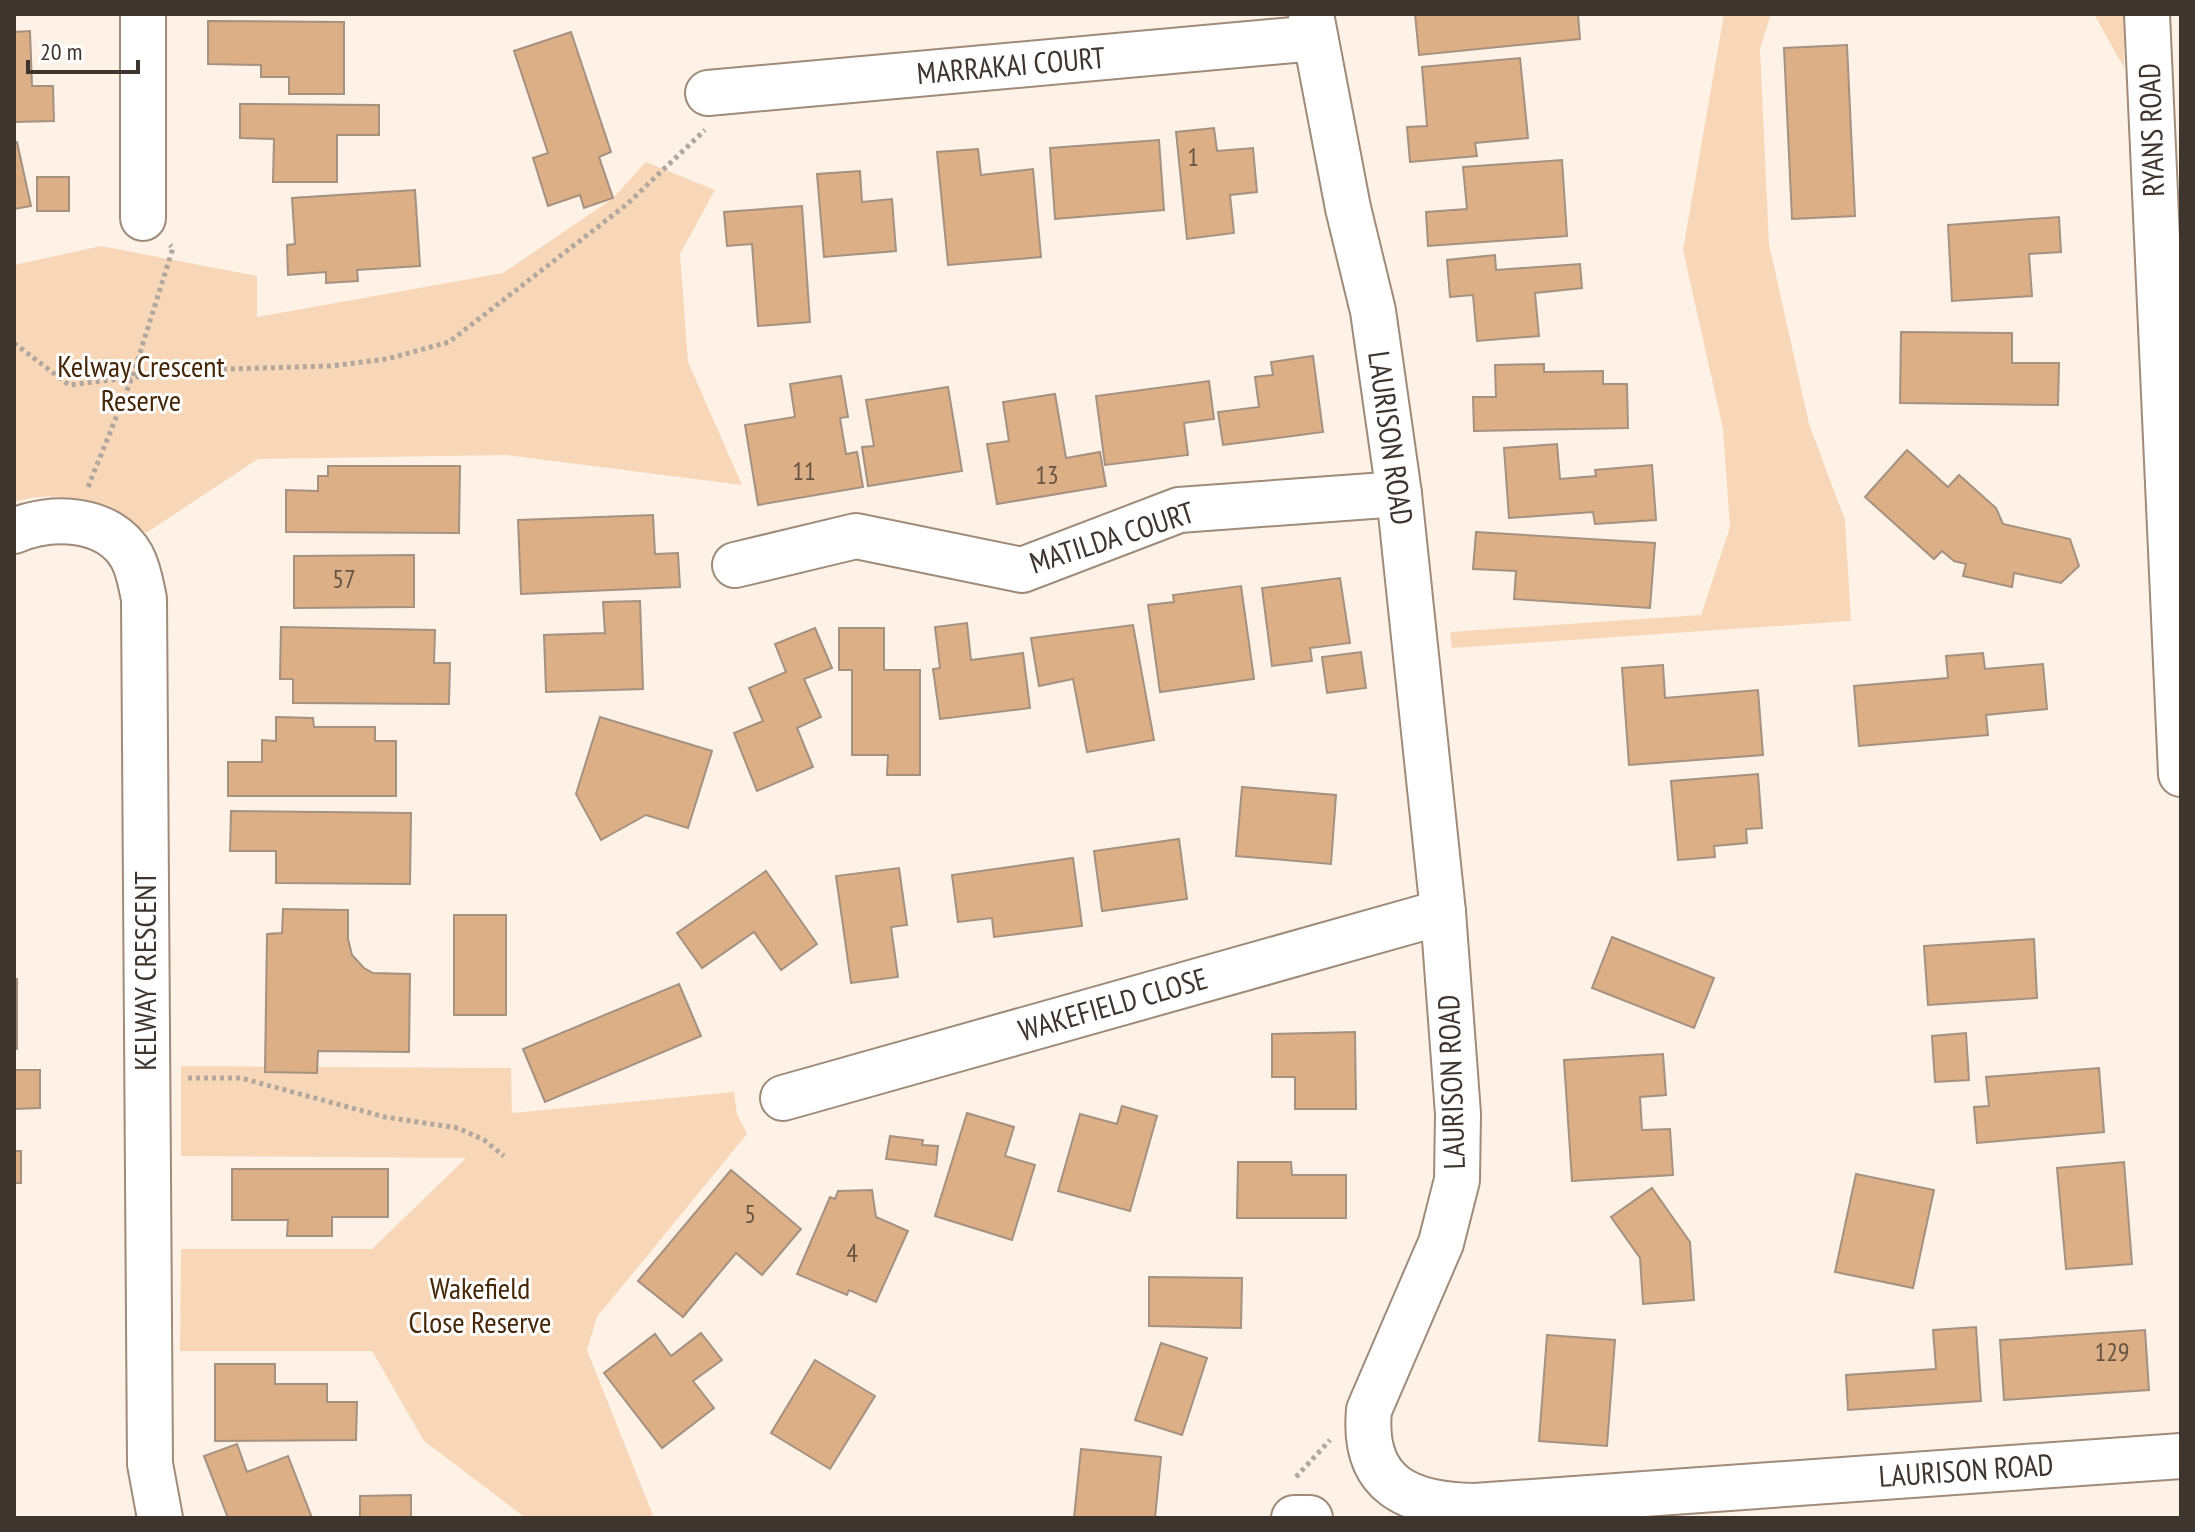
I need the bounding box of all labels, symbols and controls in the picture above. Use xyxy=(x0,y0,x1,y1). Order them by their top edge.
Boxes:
scale bar xyxy=(28,24,138,74)
text: 20 m xyxy=(40,36,82,67)
street label: MARRAKAI COURT xyxy=(915,37,1107,92)
street label: RYANS ROAD xyxy=(2129,62,2172,198)
house number: 1 xyxy=(1187,140,1199,173)
park label: Kelway Crescent Reserve xyxy=(57,346,226,419)
street label: LAURISON ROAD xyxy=(1360,348,1423,527)
house number: 11 xyxy=(792,454,816,487)
house number: 13 xyxy=(1035,458,1059,491)
street label: MATILDA COURT xyxy=(1024,492,1199,582)
house number: 57 xyxy=(332,562,356,595)
street label: KELWAY CRESCENT xyxy=(125,871,164,1071)
street label: WAKEFIELD CLOSE xyxy=(1014,958,1212,1049)
street label: LAURISON ROAD xyxy=(1428,994,1473,1170)
house number: 5 xyxy=(744,1197,756,1230)
house number: 4 xyxy=(846,1236,858,1269)
park label: Wakefield Close Reserve xyxy=(409,1268,551,1341)
house number: 129 xyxy=(2094,1335,2130,1368)
street label: LAURISON ROAD xyxy=(1877,1444,2055,1495)

